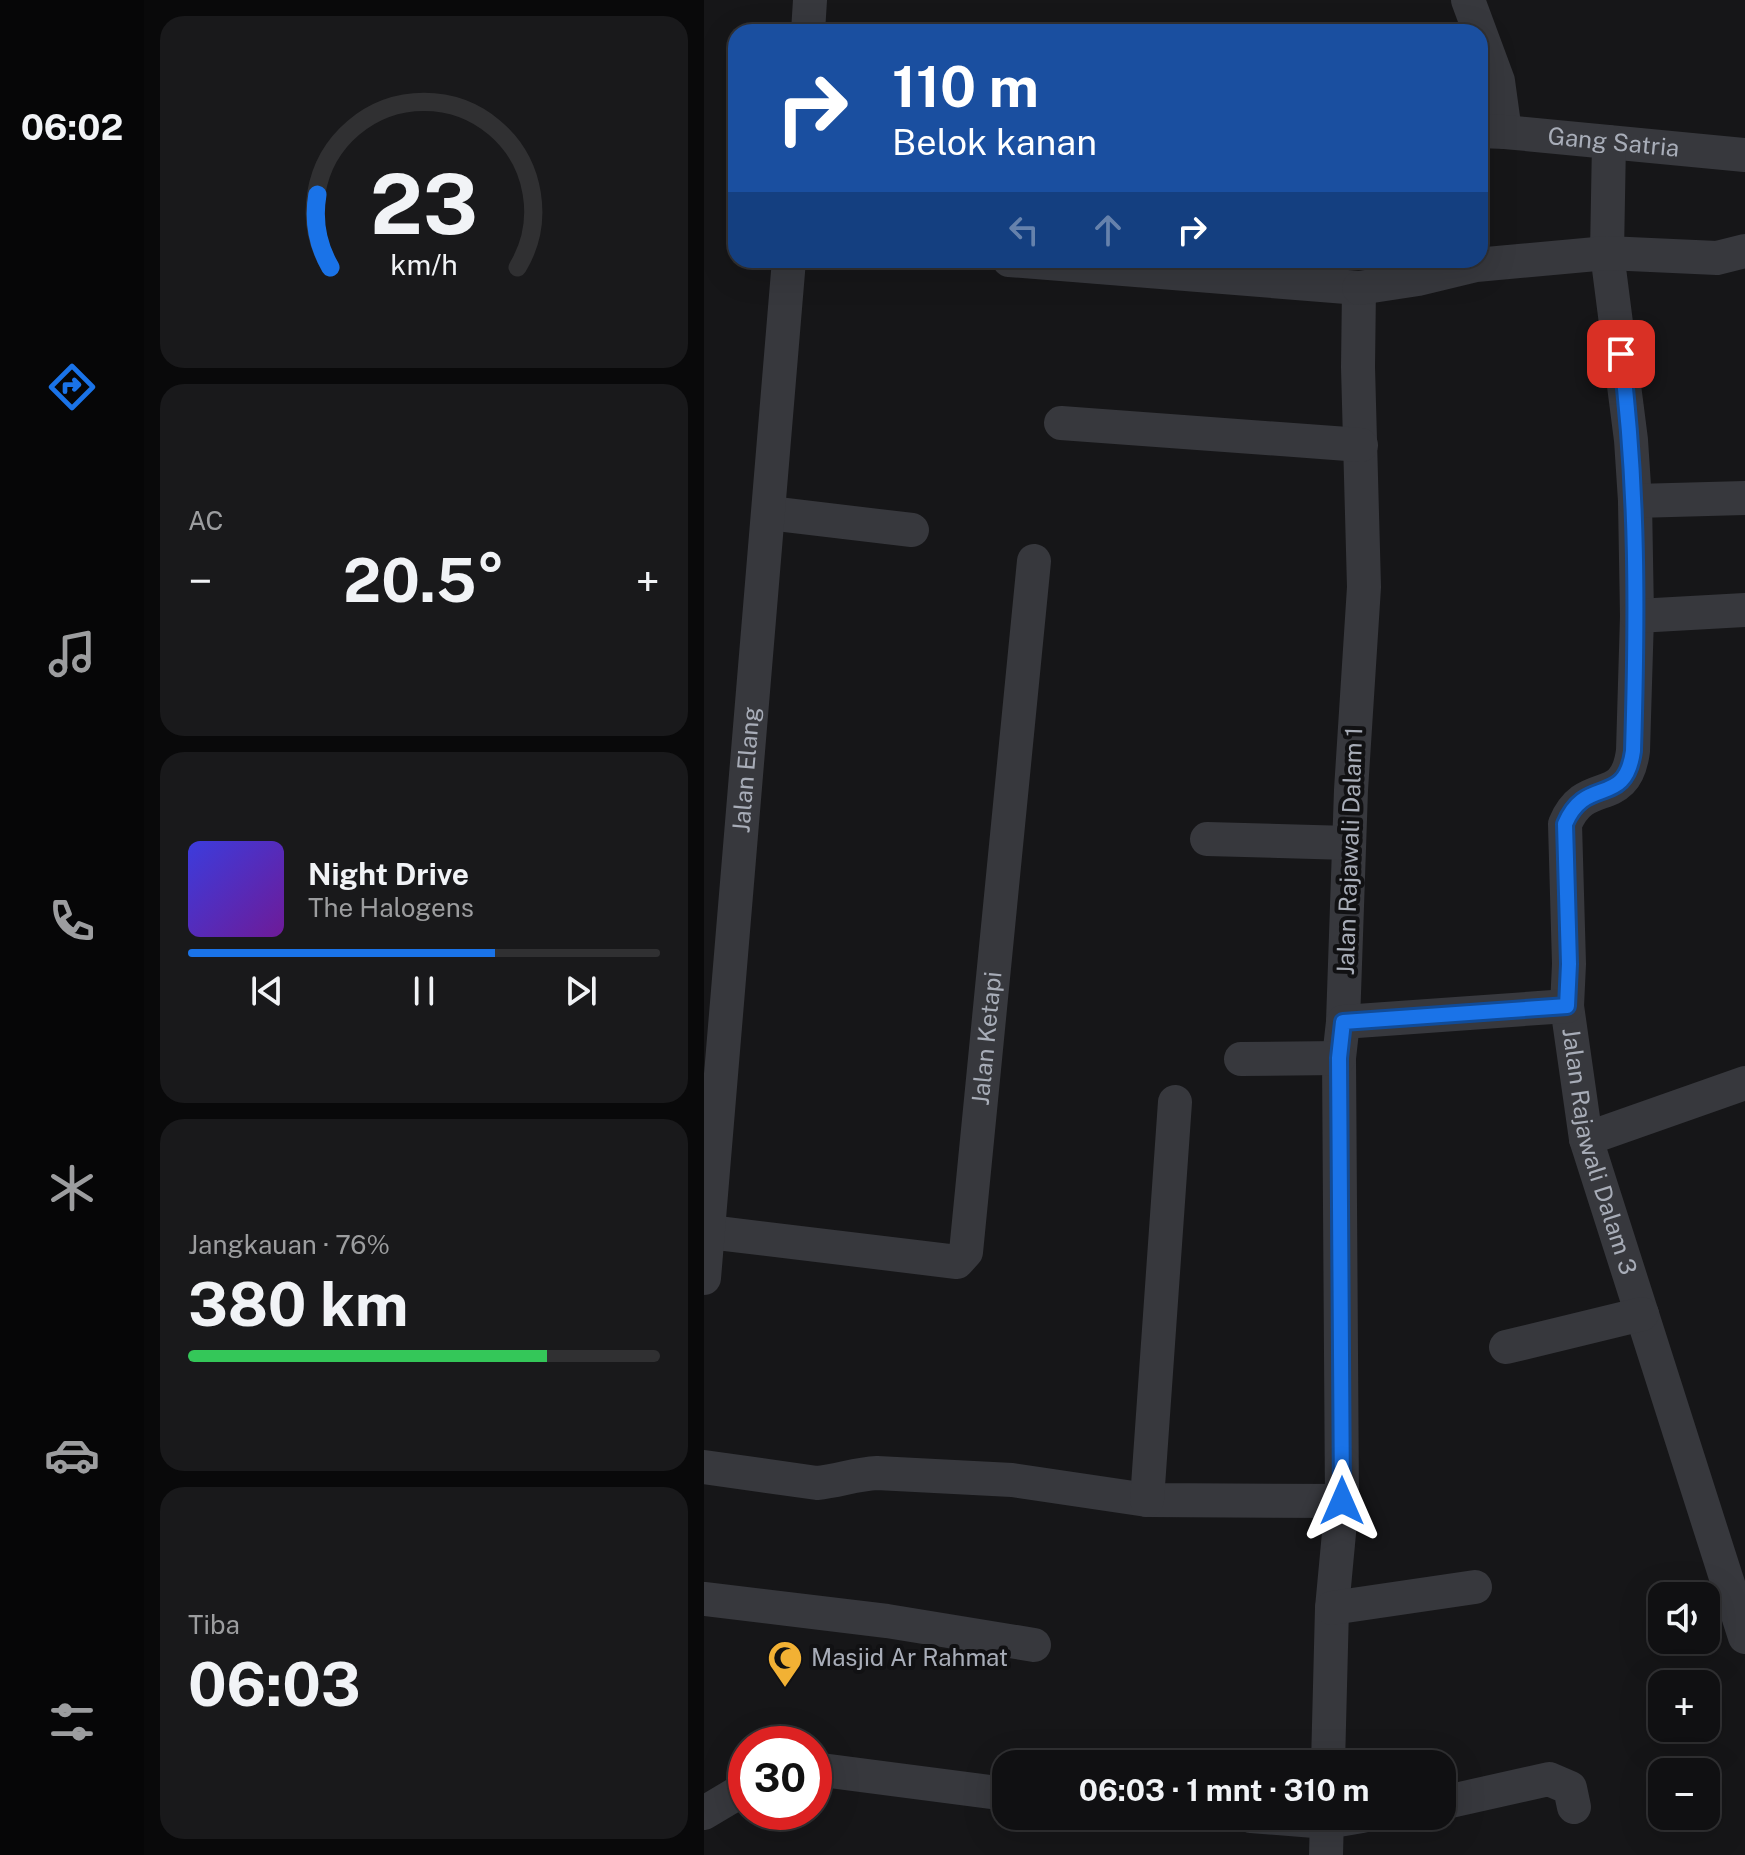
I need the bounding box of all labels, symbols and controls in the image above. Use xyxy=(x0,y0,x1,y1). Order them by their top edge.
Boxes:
text: 110 m xyxy=(892,54,1039,120)
icon: right xyxy=(760,56,864,160)
text: 06:02 xyxy=(21,106,123,148)
text: Belok kanan xyxy=(892,121,1097,163)
street label: Gang Satria xyxy=(1546,121,1681,162)
text: 23 xyxy=(370,154,478,252)
icon: left xyxy=(1002,208,1046,252)
icon: ahead xyxy=(1086,208,1130,252)
icon: right xyxy=(1170,208,1214,252)
text: km/h xyxy=(390,248,458,281)
pin xyxy=(1587,320,1655,388)
icon: arrive xyxy=(1599,332,1643,376)
icon: directions xyxy=(44,359,100,415)
text: AC xyxy=(188,505,223,536)
text: 20.5° xyxy=(343,545,505,616)
text: − xyxy=(188,555,212,607)
text: + xyxy=(636,555,660,607)
icon: music xyxy=(44,626,100,682)
street label: Jalan Elang xyxy=(726,705,765,834)
street label: Jalan Rajawali Dalam 1 xyxy=(1331,726,1367,976)
text: Night Drive xyxy=(308,856,469,892)
text: The Halogens xyxy=(308,892,474,923)
icon: phone xyxy=(44,893,100,949)
icon: previous xyxy=(245,969,289,1013)
icon: pause xyxy=(402,969,446,1013)
icon: next xyxy=(559,969,603,1013)
street label: Jalan Ketapi xyxy=(966,970,1007,1106)
street label: Jalan Rajawali Dalam 3 xyxy=(1557,1026,1643,1278)
icon: climate xyxy=(44,1160,100,1216)
text: Jangkauan · 76% xyxy=(188,1229,390,1260)
text: 380 km xyxy=(188,1269,409,1340)
icon: car xyxy=(44,1427,100,1483)
position arrow xyxy=(1300,1459,1384,1543)
map controls xyxy=(1648,1582,1720,1830)
button: sound xyxy=(1648,1582,1720,1654)
text: Tiba xyxy=(188,1609,240,1640)
mosque icon: Masjid Ar Rahmat xyxy=(766,1639,804,1689)
place label: Masjid Ar Rahmat xyxy=(811,1643,1008,1671)
text: 06:03 xyxy=(188,1649,361,1720)
button: + xyxy=(1648,1670,1720,1742)
icon: filters xyxy=(44,1694,100,1750)
speed limit sign: 30 xyxy=(728,1726,832,1830)
button: − xyxy=(1648,1758,1720,1830)
text: 06:03 · 1 mnt · 310 m xyxy=(1079,1772,1369,1808)

